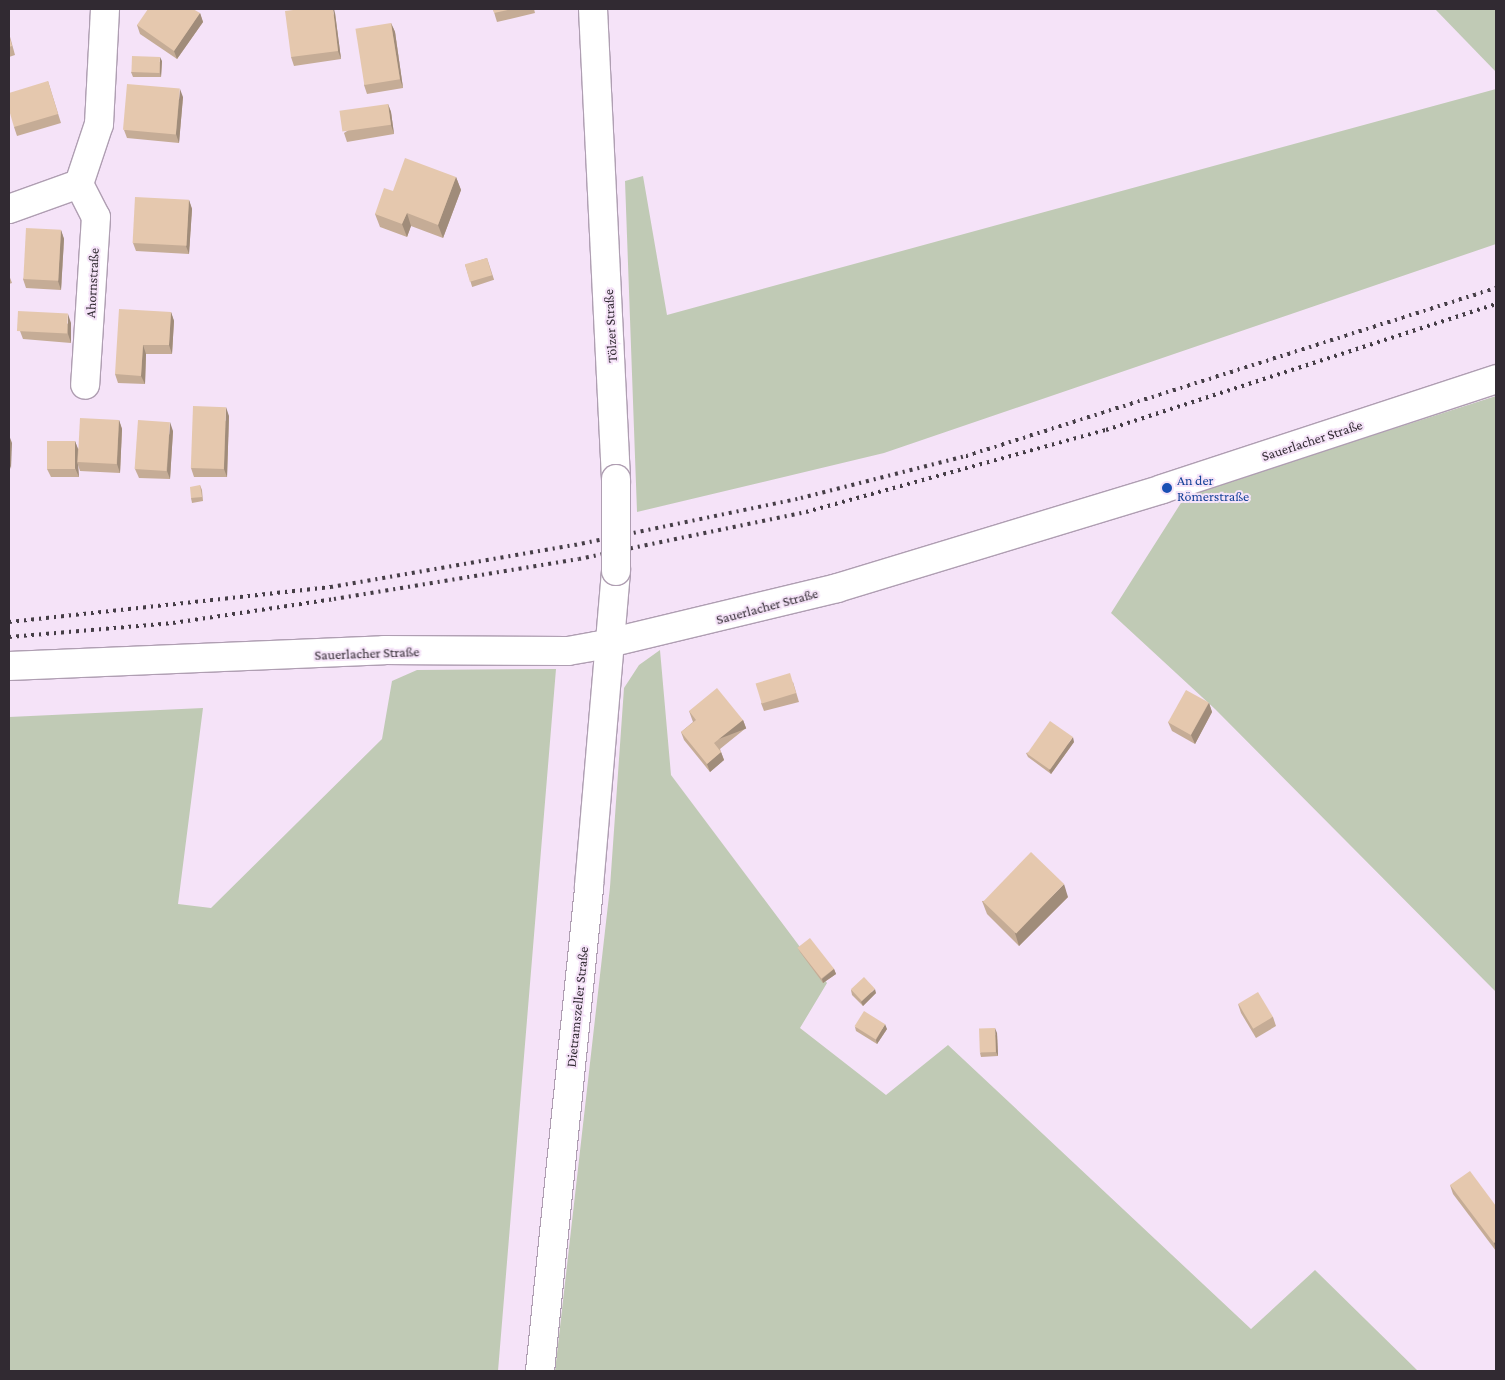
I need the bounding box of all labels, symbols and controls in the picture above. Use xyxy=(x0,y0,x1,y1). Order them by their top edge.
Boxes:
street label: Ahornstraße xyxy=(82,248,102,318)
street label: Tölzer Straße xyxy=(600,289,620,363)
street label: Sauerlacher Straße xyxy=(1259,416,1365,464)
place label: An der Römerstraße xyxy=(1177,472,1249,504)
marker: An der Römerstraße xyxy=(1161,482,1173,494)
street label: Sauerlacher Straße xyxy=(714,584,820,628)
street label: Sauerlacher Straße xyxy=(314,643,420,663)
street label: Dietramszeller Straße xyxy=(562,946,592,1068)

